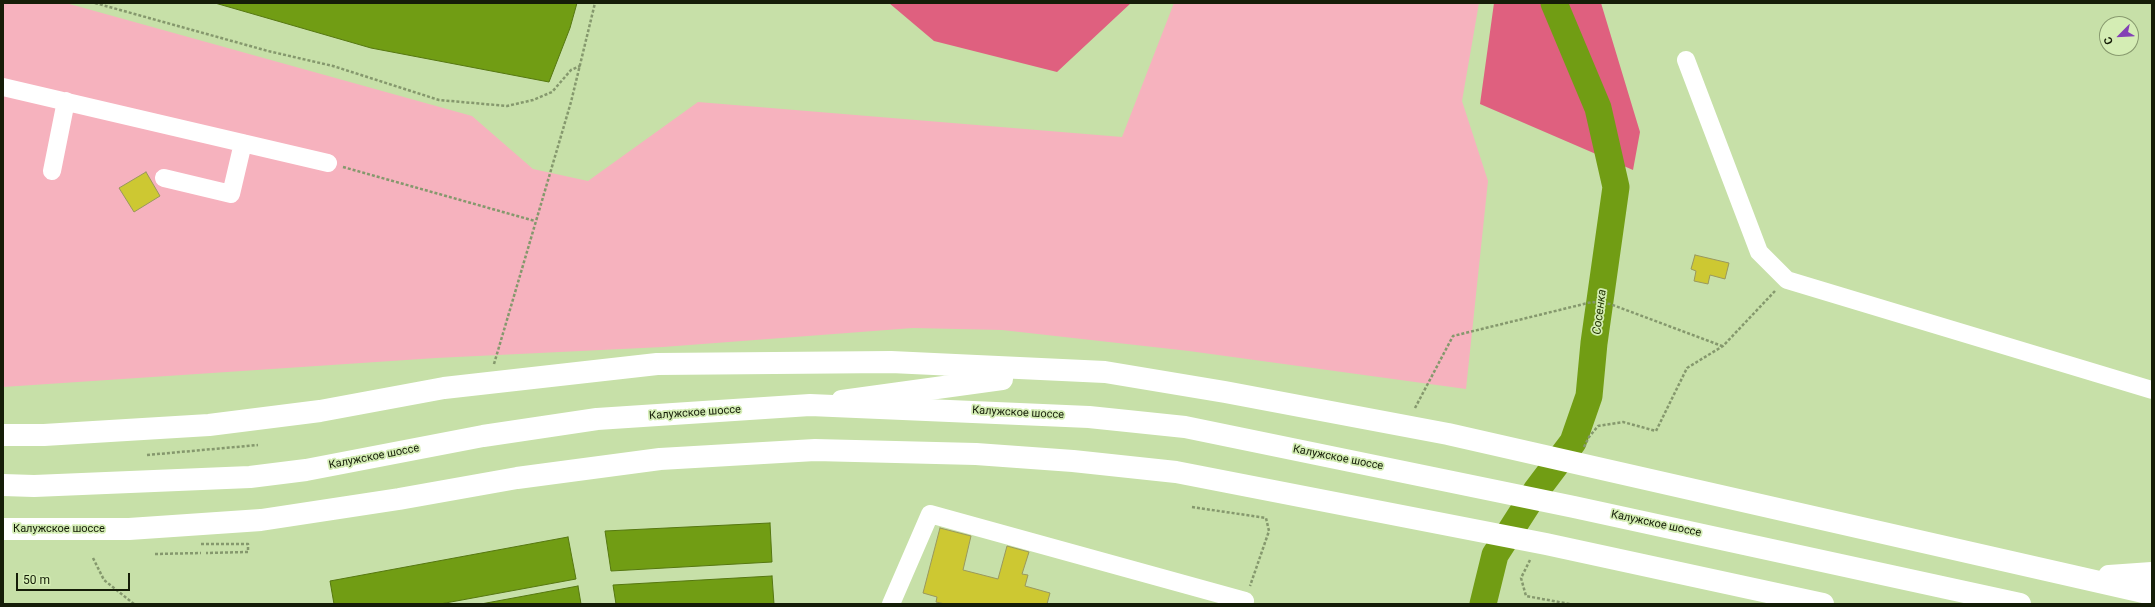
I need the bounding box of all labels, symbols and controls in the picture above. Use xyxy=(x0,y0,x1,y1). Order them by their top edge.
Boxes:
north arrow xyxy=(2099,16,2139,56)
text: С xyxy=(2101,35,2116,47)
water label: Сосенка xyxy=(1590,288,1610,336)
street label: Калужское шоссе xyxy=(649,403,741,423)
street label: Калужское шоссе xyxy=(972,404,1064,422)
street label: Калужское шоссе xyxy=(328,442,420,472)
street label: Калужское шоссе xyxy=(1292,443,1384,473)
street label: Калужское шоссе xyxy=(1610,508,1702,540)
street label: Калужское шоссе xyxy=(13,522,105,536)
scale bar xyxy=(18,565,132,591)
text: 50 m xyxy=(23,573,50,587)

